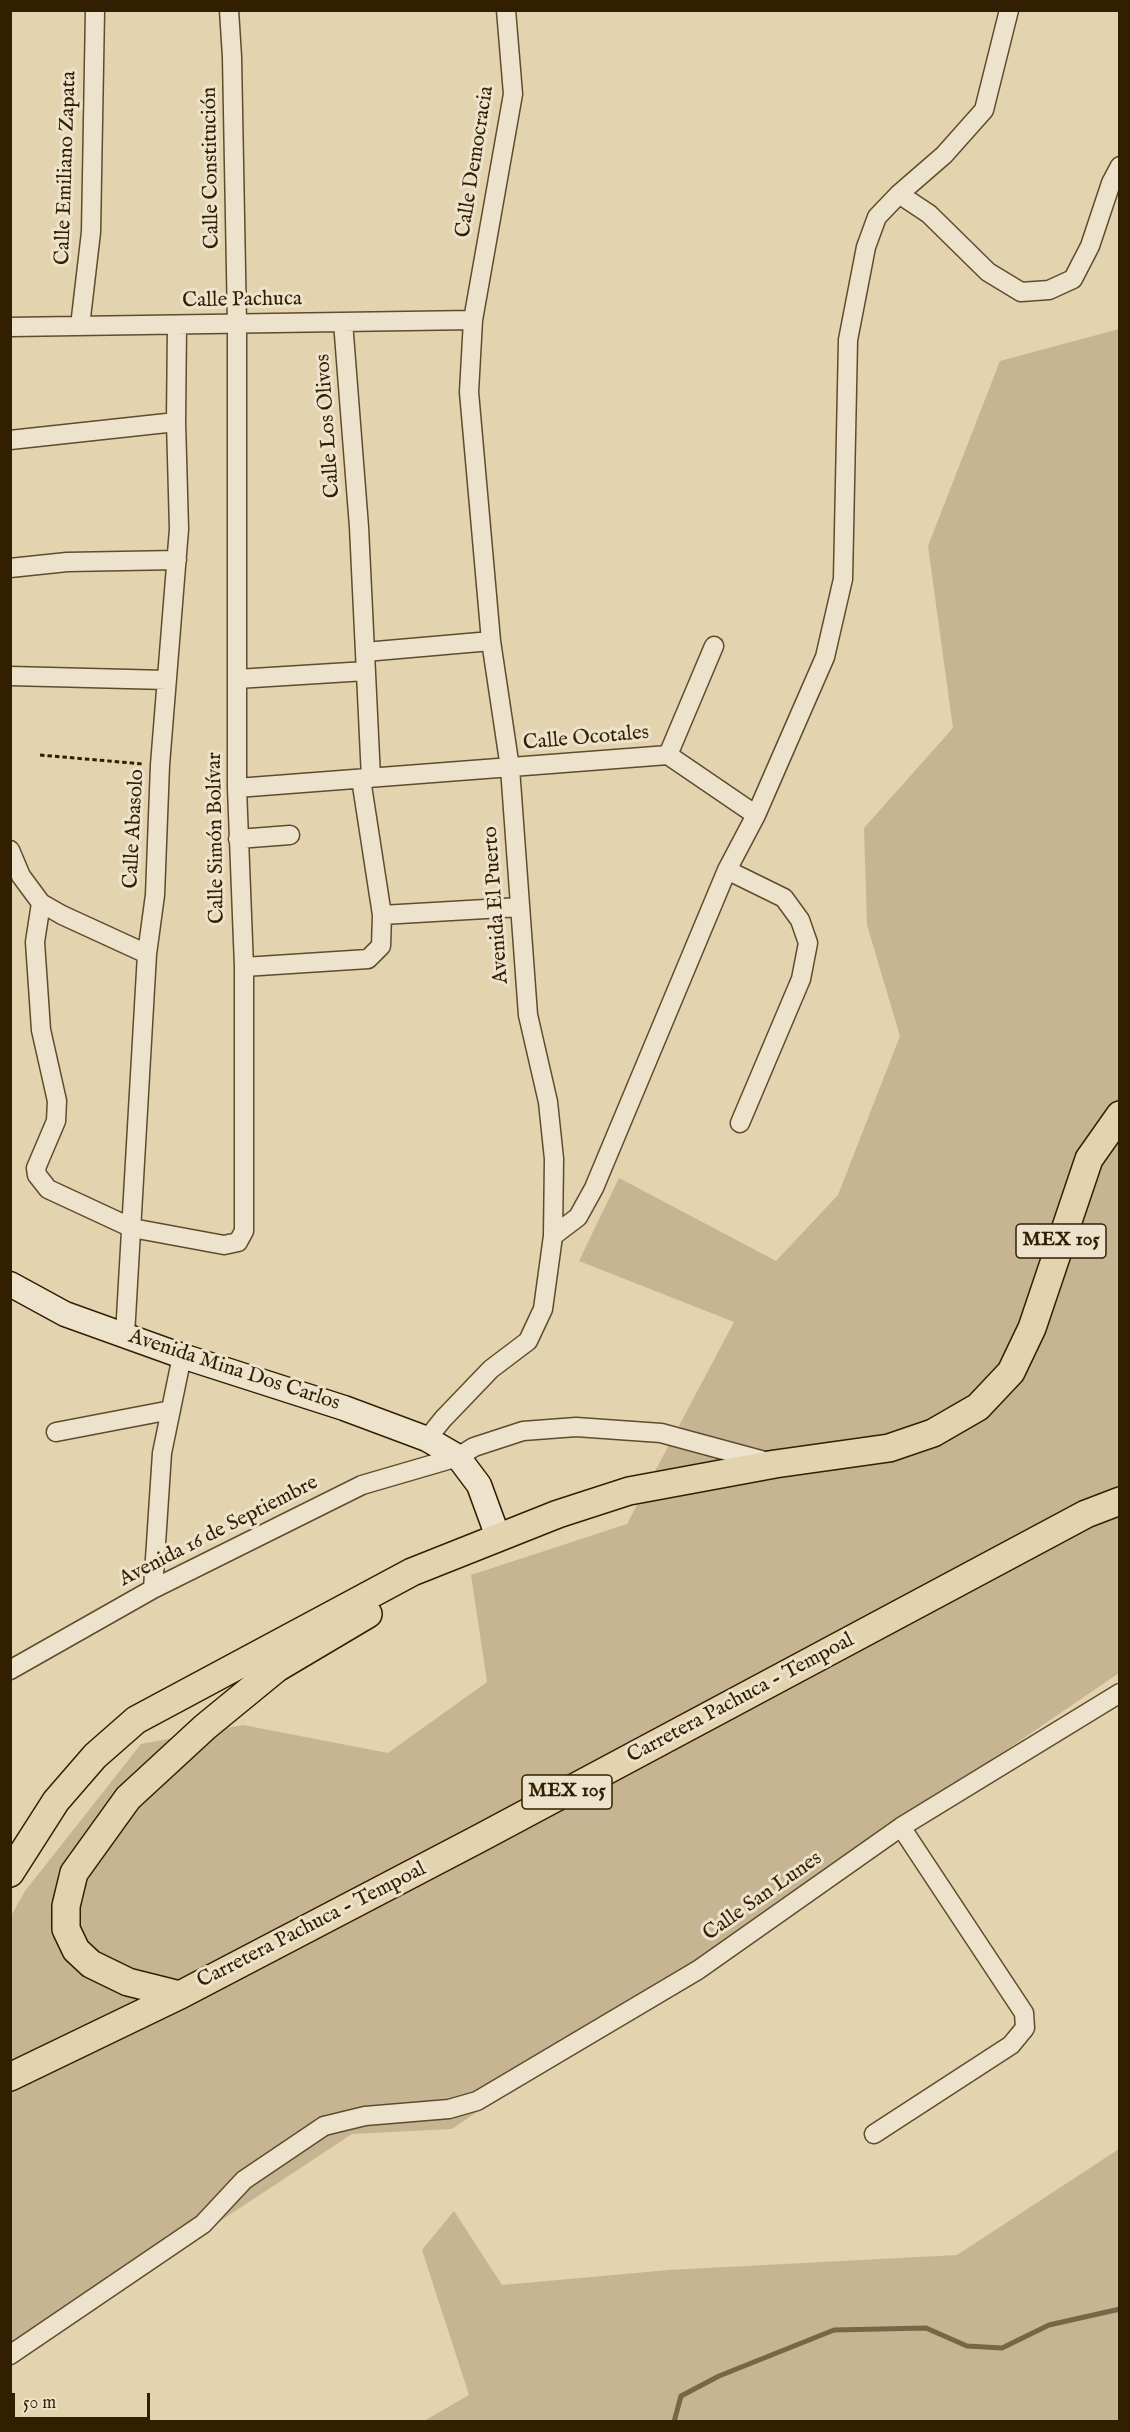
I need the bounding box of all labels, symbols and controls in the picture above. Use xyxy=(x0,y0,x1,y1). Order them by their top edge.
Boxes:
street label: Calle Emiliano Zapata xyxy=(51,71,83,265)
street label: Calle Democracia xyxy=(452,84,500,240)
street label: Calle Constitución xyxy=(198,87,226,249)
street label: Calle Pachuca xyxy=(182,287,302,315)
street label: Calle Los Olivos xyxy=(311,353,347,499)
street label: Calle Ocotales xyxy=(522,721,650,757)
street label: Calle Simón Bolívar xyxy=(203,752,231,924)
street label: Calle Abasolo xyxy=(119,769,151,889)
street label: Avenida El Puerto xyxy=(479,825,515,985)
road number: MEX 105 xyxy=(1016,1224,1106,1258)
street label: Avenida Mina Dos Carlos xyxy=(125,1325,343,1417)
street label: Avenida 16 de Septiembre xyxy=(115,1471,323,1593)
street label: Carretera Pachuca - Tempoal xyxy=(623,1628,859,1770)
road number: MEX 105 xyxy=(522,1775,612,1809)
street label: Calle San Lunes xyxy=(699,1847,827,1947)
street label: Carretera Pachuca - Tempoal xyxy=(193,1857,431,1995)
scale bar xyxy=(15,2381,153,2419)
text: 50 m xyxy=(23,2392,56,2415)

